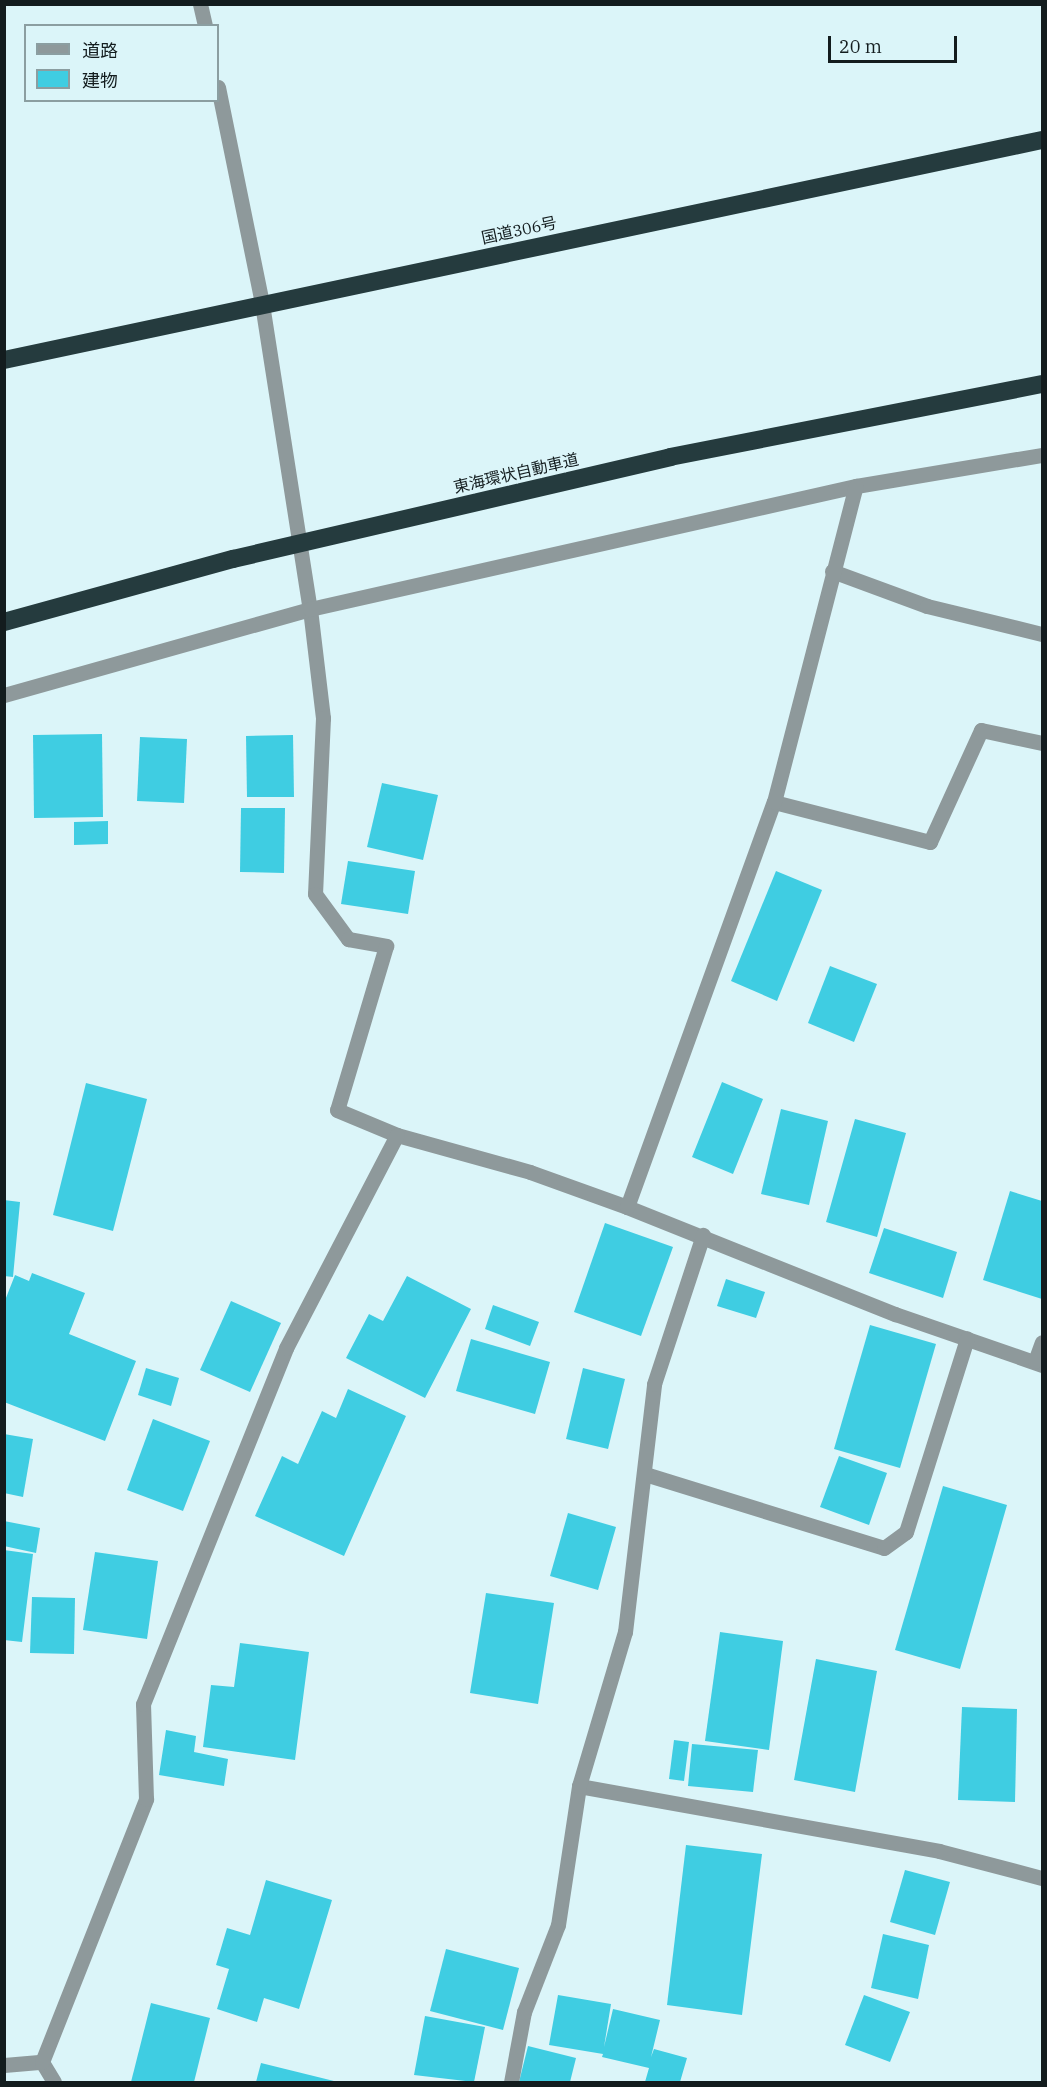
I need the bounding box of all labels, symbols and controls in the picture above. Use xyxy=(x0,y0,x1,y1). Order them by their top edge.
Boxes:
legend xyxy=(24,24,219,102)
scale bar xyxy=(831,24,960,62)
text: 20 m xyxy=(839,35,882,58)
text: 道路 xyxy=(82,39,118,62)
text: 建物 xyxy=(82,69,118,92)
street label: 国道306号 xyxy=(479,213,559,247)
street label: 東海環状自動車道 xyxy=(451,449,581,497)

